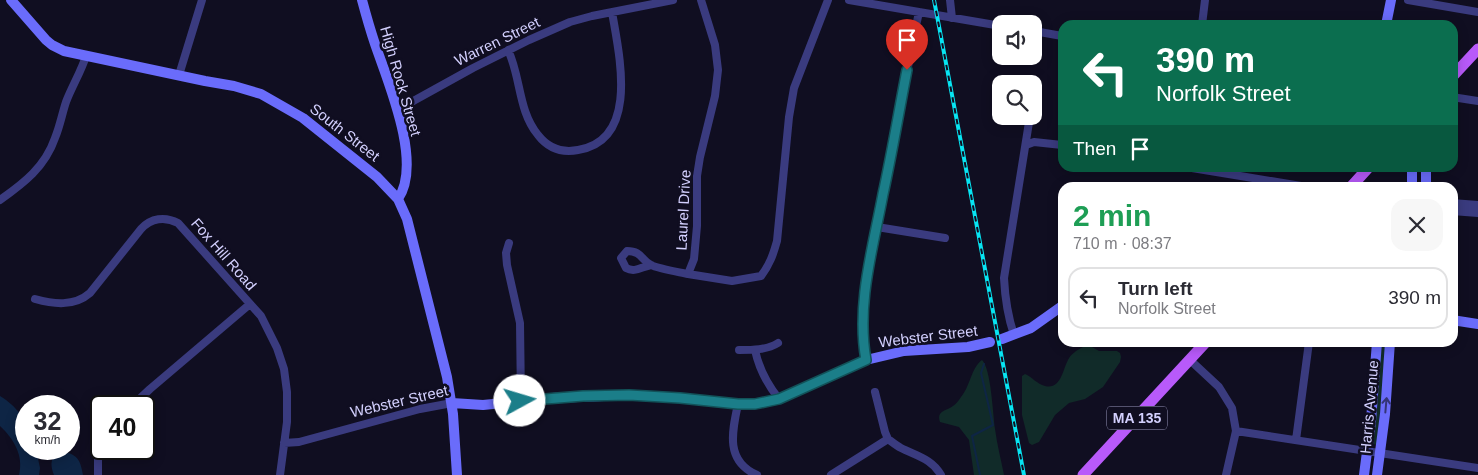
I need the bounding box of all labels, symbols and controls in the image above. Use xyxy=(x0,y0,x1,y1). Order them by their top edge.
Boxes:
street label: Warren Street xyxy=(452,13,543,69)
map controls xyxy=(992,15,1042,125)
button: sound xyxy=(992,15,1042,65)
pin xyxy=(886,19,928,70)
street label: High Rock Street xyxy=(377,24,425,139)
icon: arrive xyxy=(893,26,921,54)
icon: left xyxy=(1073,40,1138,105)
text: 390 m xyxy=(1156,40,1255,79)
button: search xyxy=(992,75,1042,125)
text: Norfolk Street xyxy=(1156,81,1291,106)
street label: South Street xyxy=(307,100,384,165)
icon: arrive xyxy=(1126,135,1154,163)
text: Then xyxy=(1073,138,1116,159)
street label: Laurel Drive xyxy=(672,169,694,251)
text: 2 min xyxy=(1073,199,1151,232)
button: close xyxy=(1391,199,1443,251)
street label: Fox Hill Road xyxy=(188,214,260,294)
text: 710 m · 08:37 xyxy=(1073,235,1172,252)
text: Turn left xyxy=(1118,278,1193,299)
icon: left xyxy=(1075,284,1103,312)
text: 390 m xyxy=(1388,287,1441,308)
text: Norfolk Street xyxy=(1118,300,1216,317)
street label: Webster Street xyxy=(877,321,979,351)
street label: Harris Avenue xyxy=(1356,359,1382,455)
position arrow xyxy=(493,374,545,426)
street label: Webster Street xyxy=(348,381,450,421)
speed limit sign: 40 xyxy=(90,395,155,460)
one-way arrow xyxy=(1381,397,1391,413)
road number: MA 135 xyxy=(1107,406,1167,429)
text: 32 xyxy=(34,407,61,435)
text: km/h xyxy=(34,433,61,447)

